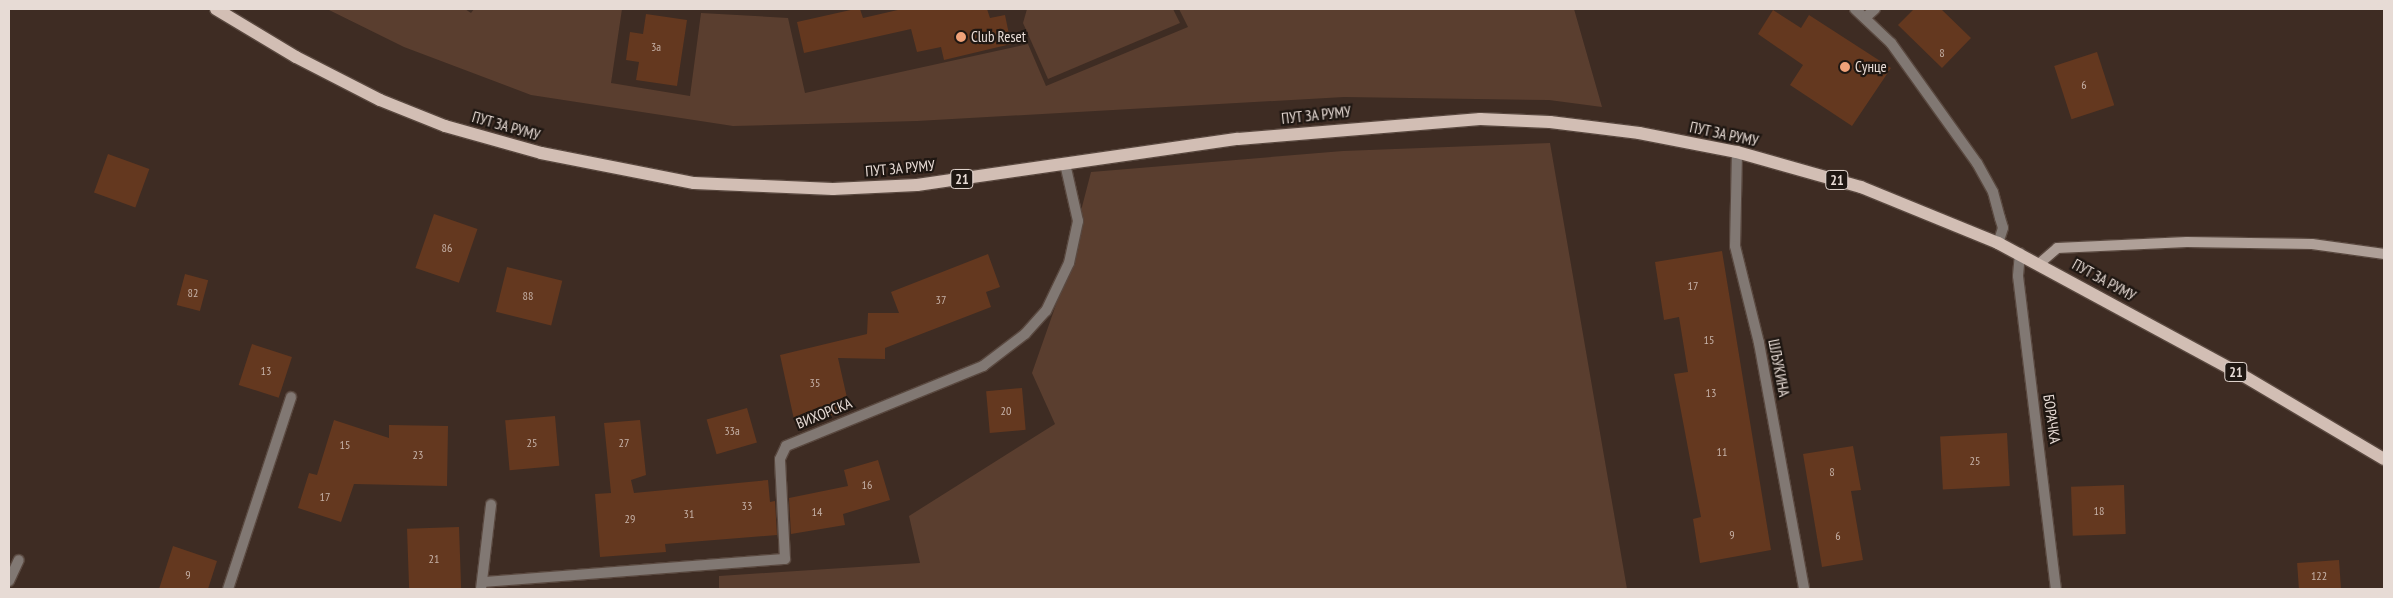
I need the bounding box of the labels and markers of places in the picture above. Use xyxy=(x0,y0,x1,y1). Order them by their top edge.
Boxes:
place label: Club Reset xyxy=(971,28,1026,46)
marker: Club Reset xyxy=(955,31,967,43)
place label: Сунце xyxy=(1855,58,1887,76)
marker: Сунце xyxy=(1839,61,1851,73)

